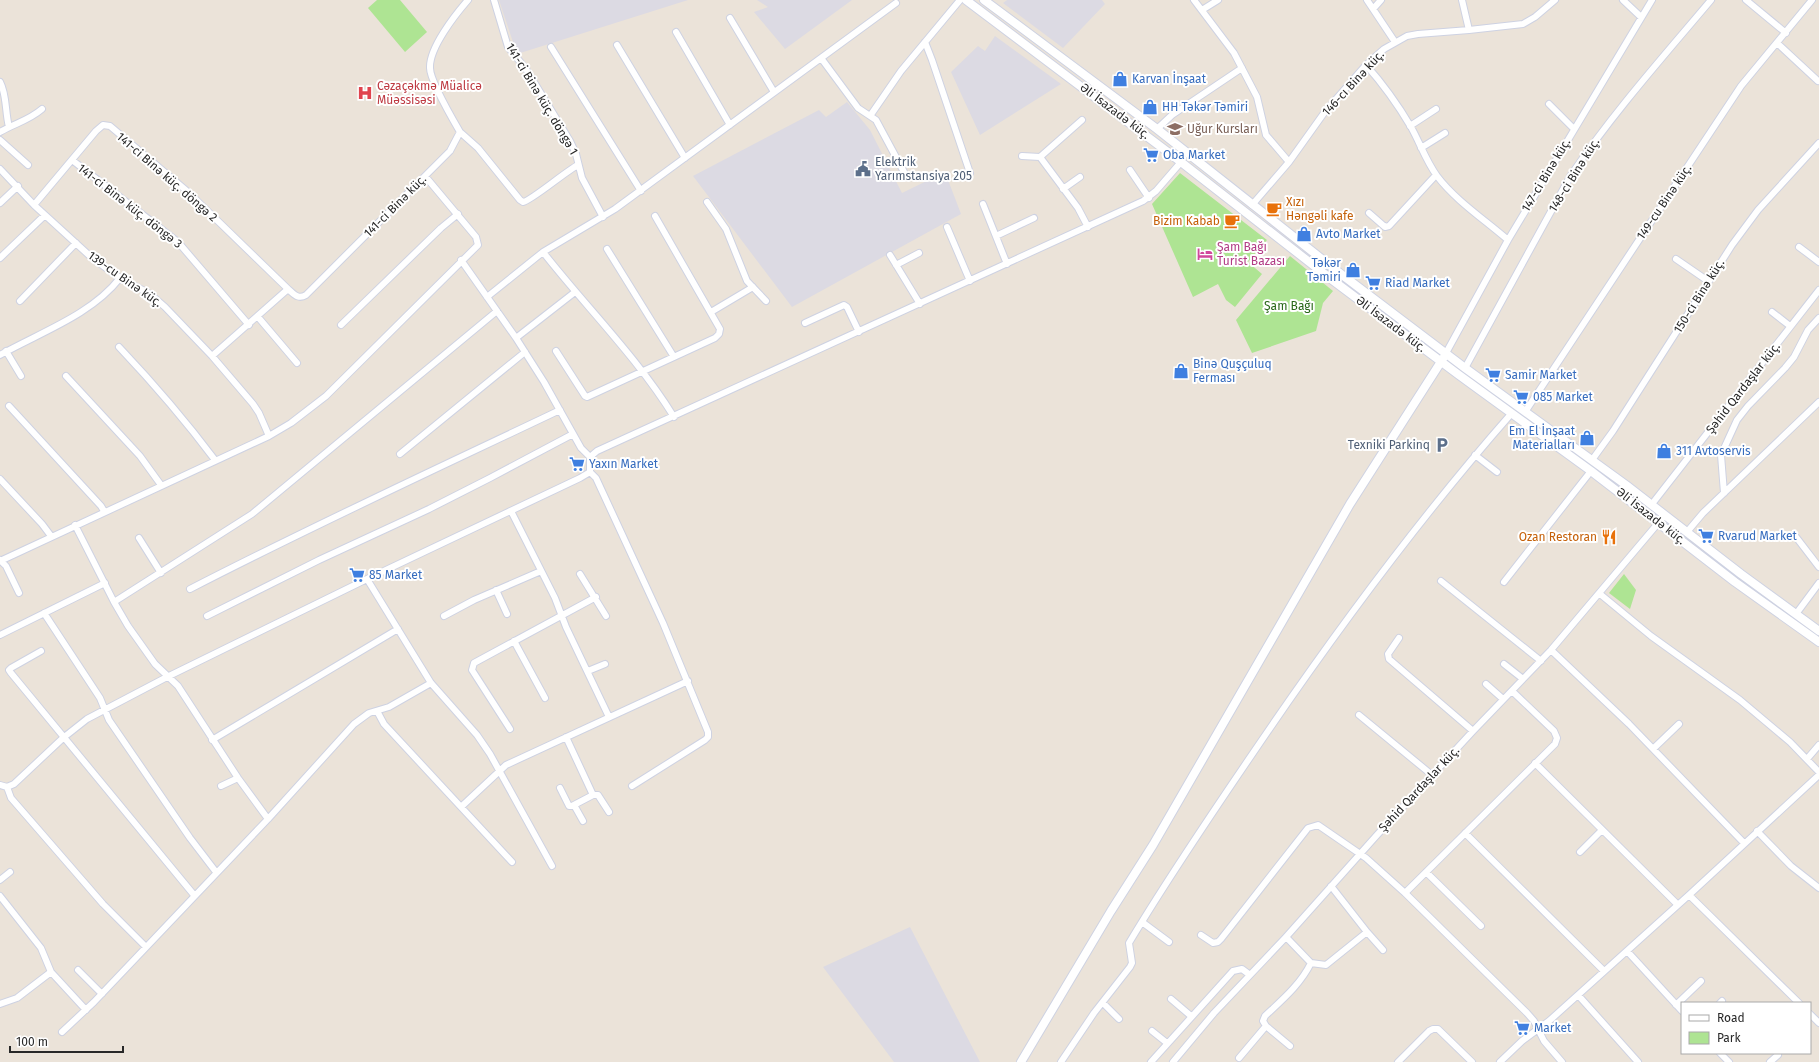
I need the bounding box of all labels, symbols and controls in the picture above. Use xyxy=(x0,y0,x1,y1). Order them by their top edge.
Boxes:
street label: 141-ci Binə küç. döngə 1 xyxy=(503,41,581,157)
street label: 146-cı Binə küç. xyxy=(1319,47,1387,119)
shop icon: Karvan İnşaat xyxy=(1111,70,1129,88)
place label: Karvan İnşaat xyxy=(1132,71,1207,86)
place label: Cəzaçəkmə Müalicə Müəssisəsi xyxy=(377,79,482,107)
street label: Əli İsazadə küç. xyxy=(1077,79,1153,142)
hospital icon: Cəzaçəkmə Müalicə Müəssisəsi xyxy=(356,84,374,102)
shop icon: HH Təkər Təmiri xyxy=(1141,98,1159,116)
place label: HH Təkər Təmiri xyxy=(1162,100,1248,114)
school or university icon: Uğur Kursları xyxy=(1166,120,1184,138)
place label: Uğur Kursları xyxy=(1187,122,1258,136)
street label: 141-ci Binə küç. döngə 2 xyxy=(114,129,220,225)
street label: 148-ci Binə küç. xyxy=(1546,135,1602,215)
street label: 147-ci Binə küç. xyxy=(1519,136,1573,214)
supermarket icon: Oba Market xyxy=(1142,146,1160,164)
place label: Oba Market xyxy=(1163,148,1226,162)
place label: Elektrik Yarımstansiya 205 xyxy=(875,155,972,183)
public building icon: Elektrik Yarımstansiya 205 xyxy=(854,160,872,178)
street label: 141-ci Binə küç. döngə 3 xyxy=(75,161,185,251)
street label: 149-cu Binə küç. xyxy=(1634,162,1694,242)
street label: 141-ci Binə küç. xyxy=(361,172,429,240)
place label: Xızı Həngəli kafe xyxy=(1286,195,1354,223)
cafe icon: Xızı Həngəli kafe xyxy=(1265,200,1283,218)
cafe icon: Bizim Kabab xyxy=(1223,212,1241,230)
place label: Bizim Kabab xyxy=(1153,214,1220,228)
shop icon: Avto Market xyxy=(1295,225,1313,243)
place label: Avto Market xyxy=(1316,227,1381,241)
place label: Şam Bağı Turist Bazası xyxy=(1217,240,1285,268)
hotel icon: Şam Bağı Turist Bazası xyxy=(1196,245,1214,263)
street label: 139-cu Binə küç. xyxy=(85,248,165,310)
place label: Təkər Təmiri xyxy=(1307,256,1341,284)
street label: 150-ci Binə küç. xyxy=(1671,256,1727,335)
shop icon: Təkər Təmiri xyxy=(1344,261,1362,279)
supermarket icon: Riad Market xyxy=(1364,274,1382,292)
place label: Riad Market xyxy=(1385,276,1451,290)
street label: Əli İsazadə küç. xyxy=(1353,292,1429,355)
park label: Şam Bağı xyxy=(1264,299,1314,313)
street label: Şəhid Qardaşlar küç. xyxy=(1703,340,1783,436)
place label: Binə Quşçuluq Ferması xyxy=(1193,357,1272,385)
shop icon: Binə Quşçuluq Ferması xyxy=(1172,362,1190,380)
supermarket icon: Samir Market xyxy=(1484,366,1502,384)
place label: Samir Market xyxy=(1505,368,1578,382)
supermarket icon: 085 Market xyxy=(1512,388,1530,406)
place label: 085 Market xyxy=(1533,390,1594,404)
place label: Em El İnşaat Materialları xyxy=(1509,423,1576,452)
shop icon: Em El İnşaat Materialları xyxy=(1578,429,1596,447)
parking icon: Texniki Parkinq xyxy=(1433,436,1451,454)
place label: Texniki Parkinq xyxy=(1348,438,1430,452)
shop icon: 311 Avtoservis xyxy=(1655,442,1673,460)
place label: 311 Avtoservis xyxy=(1676,444,1751,458)
supermarket icon: Yaxın Market xyxy=(568,455,586,473)
place label: Yaxın Market xyxy=(589,457,659,471)
street label: Əli İsazadə küç. xyxy=(1614,484,1689,547)
supermarket icon: Rvarud Market xyxy=(1697,527,1715,545)
restaurant icon: Ozan Restoran xyxy=(1600,528,1618,546)
place label: Rvarud Market xyxy=(1718,529,1798,543)
place label: Ozan Restoran xyxy=(1519,530,1597,544)
supermarket icon: 85 Market xyxy=(348,566,366,584)
place label: 85 Market xyxy=(369,568,423,582)
street label: Şəhid Qardaşlar küç. xyxy=(1376,743,1462,835)
legend xyxy=(1681,1002,1811,1054)
text: Road xyxy=(1717,1011,1745,1025)
supermarket icon: Market xyxy=(1513,1019,1531,1037)
place label: Market xyxy=(1534,1021,1572,1035)
scale bar xyxy=(10,1028,123,1054)
text: Park xyxy=(1717,1031,1741,1045)
text: 100 m xyxy=(16,1035,48,1049)

